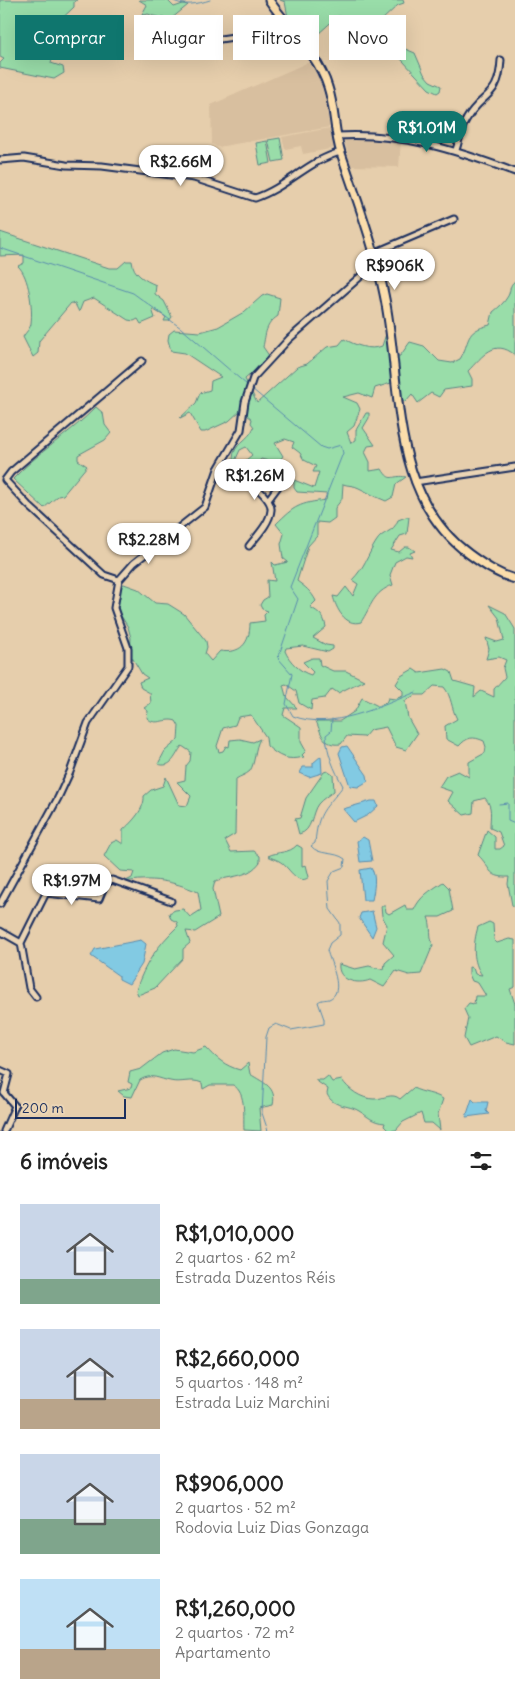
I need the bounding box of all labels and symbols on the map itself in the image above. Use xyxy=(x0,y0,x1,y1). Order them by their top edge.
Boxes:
pin: R$1.01M xyxy=(381,110,473,153)
pin: R$2.66M xyxy=(135,144,227,187)
pin: R$906K xyxy=(354,248,436,291)
pin: R$1.26M xyxy=(209,458,301,501)
pin: R$2.28M xyxy=(103,522,195,565)
pin: R$1.97M xyxy=(26,864,118,906)
scale bar xyxy=(15,1096,126,1119)

